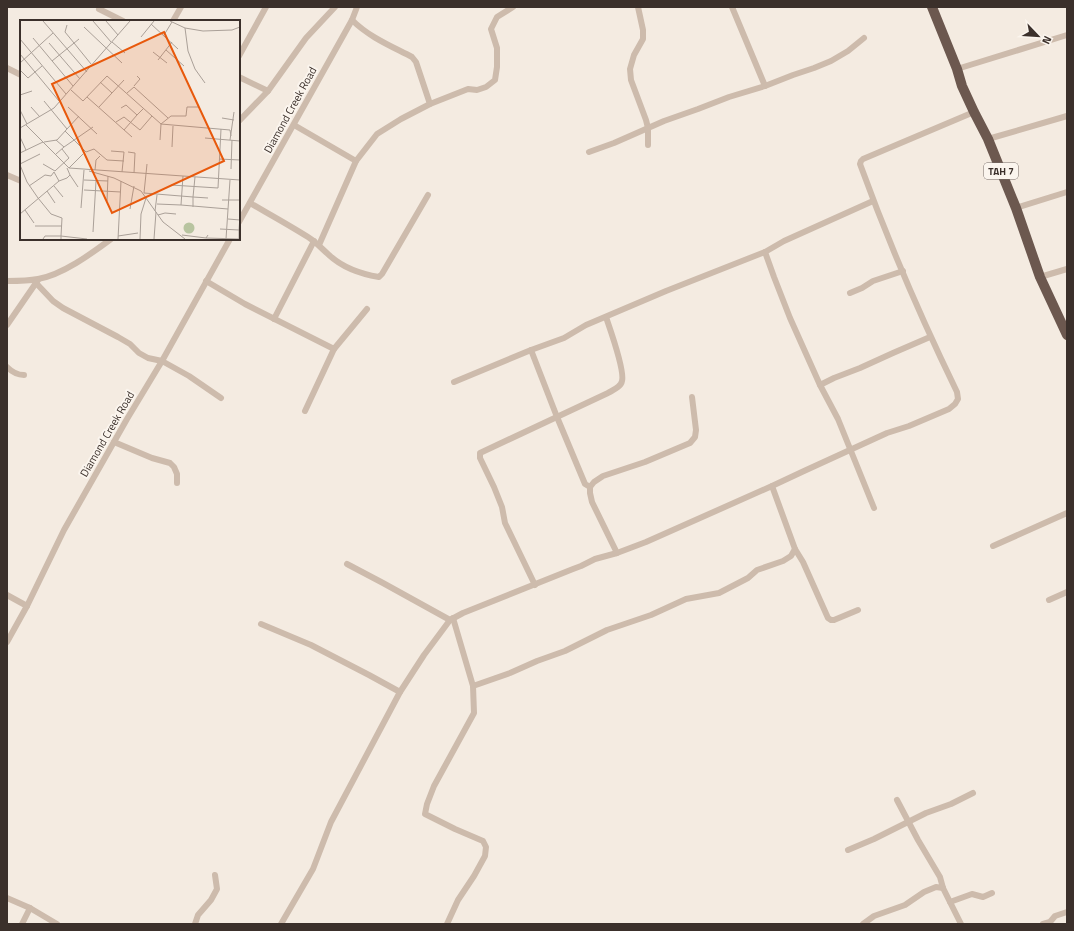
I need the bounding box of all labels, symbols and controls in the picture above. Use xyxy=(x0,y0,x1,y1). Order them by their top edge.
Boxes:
north arrow xyxy=(1018,16,1058,56)
inset map xyxy=(20,20,240,240)
text: N xyxy=(1038,33,1056,47)
street label: Diamond Creek Road xyxy=(260,64,320,156)
road number: TAH 7 xyxy=(984,163,1018,179)
street label: Diamond Creek Road xyxy=(76,388,138,480)

